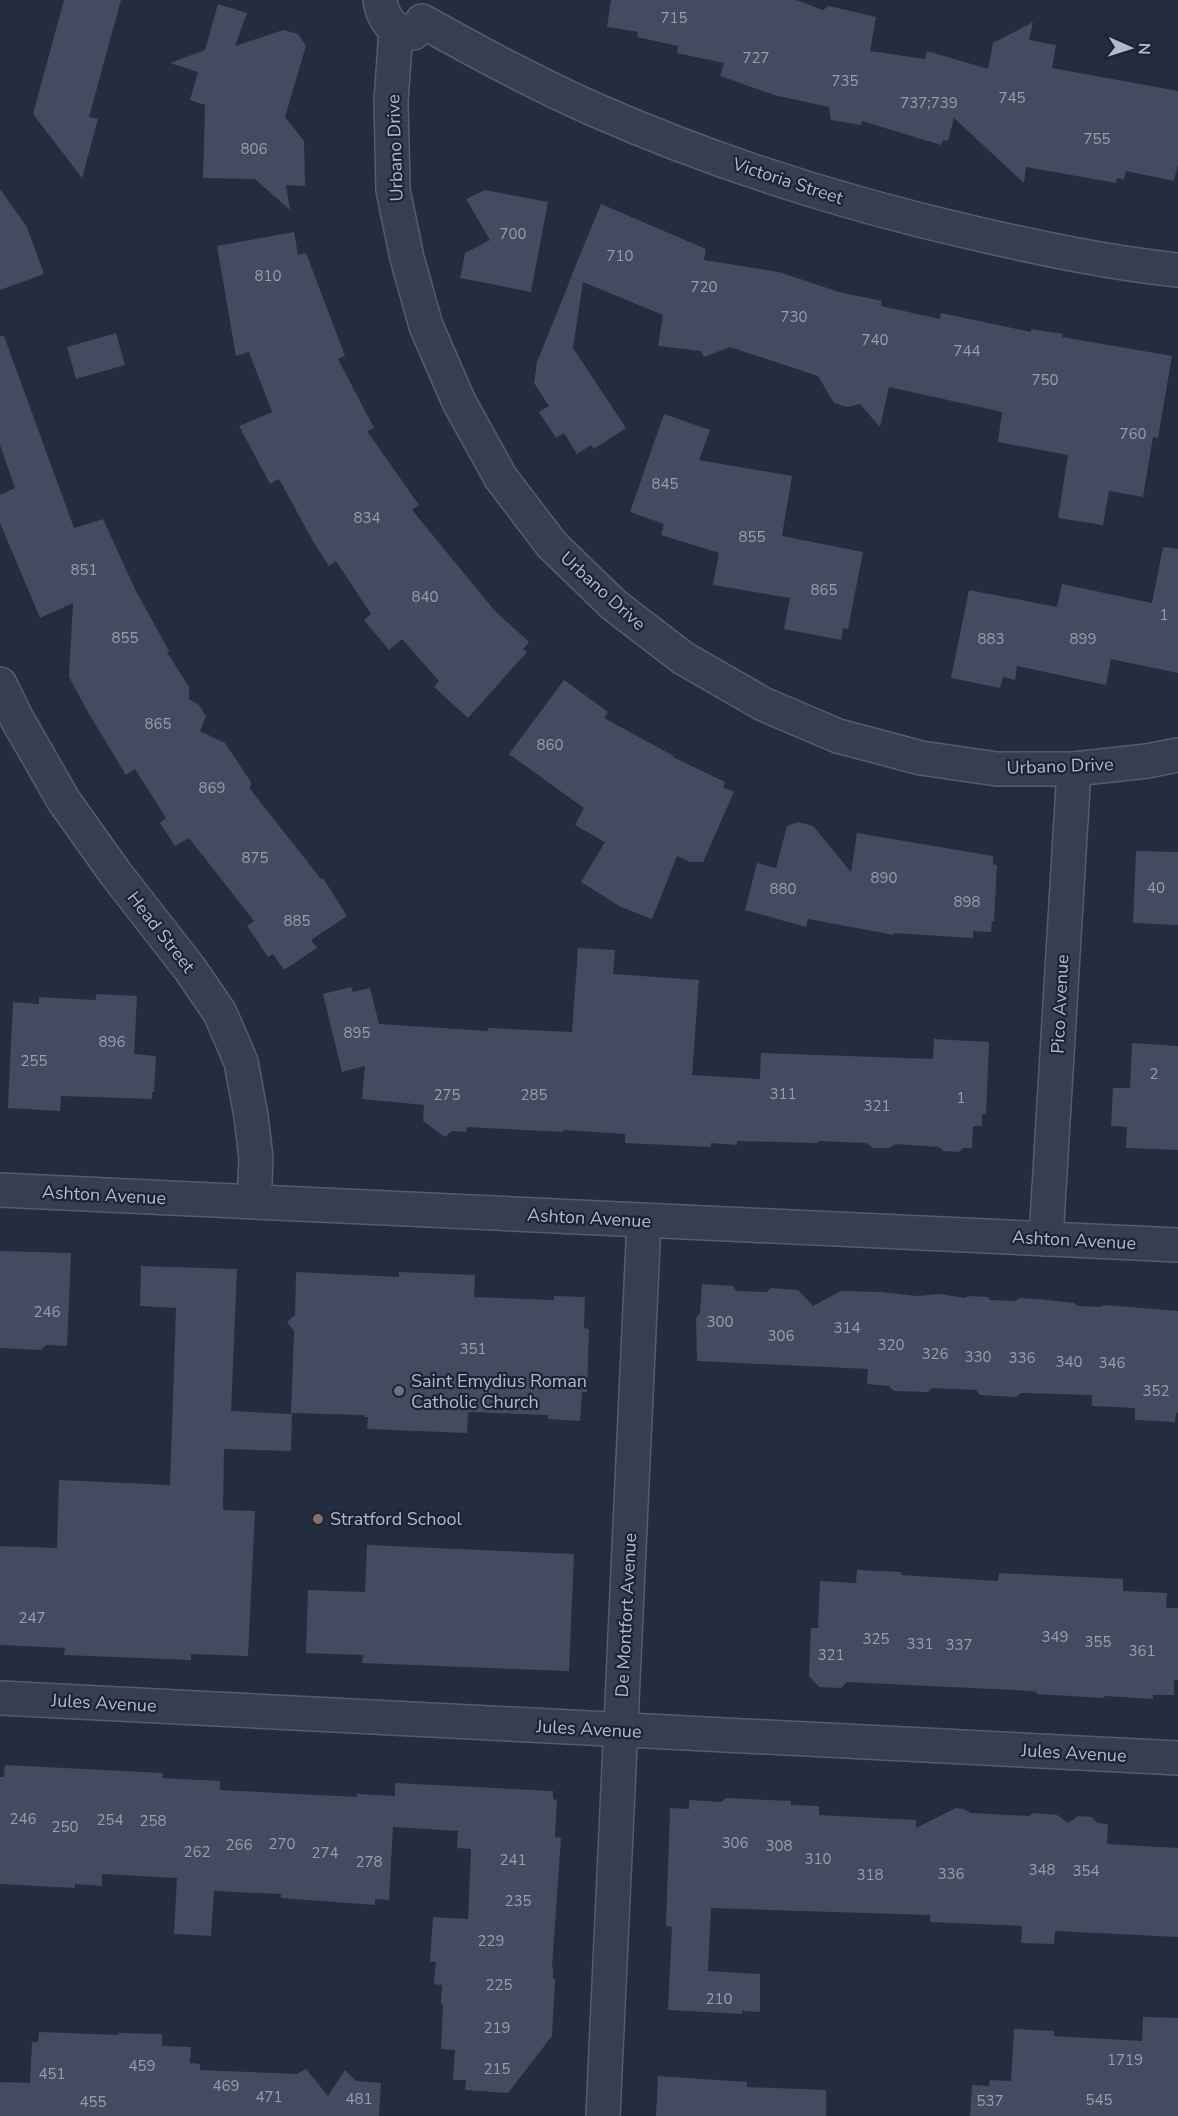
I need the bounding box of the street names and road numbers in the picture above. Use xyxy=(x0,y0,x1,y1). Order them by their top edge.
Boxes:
street label: Urbano Drive xyxy=(381,94,409,202)
street label: Victoria Street xyxy=(729,152,847,210)
street label: Urbano Drive xyxy=(555,546,651,636)
street label: Urbano Drive xyxy=(1006,752,1114,780)
street label: Head Street xyxy=(122,886,201,978)
street label: Pico Avenue xyxy=(1045,954,1075,1054)
street label: Ashton Avenue xyxy=(41,1180,167,1210)
street label: Ashton Avenue xyxy=(526,1203,652,1233)
street label: Ashton Avenue xyxy=(1011,1225,1137,1255)
street label: De Montfort Avenue xyxy=(610,1532,642,1698)
street label: Jules Avenue xyxy=(50,1688,157,1718)
street label: Jules Avenue xyxy=(535,1714,642,1744)
street label: Jules Avenue xyxy=(1020,1738,1127,1768)

